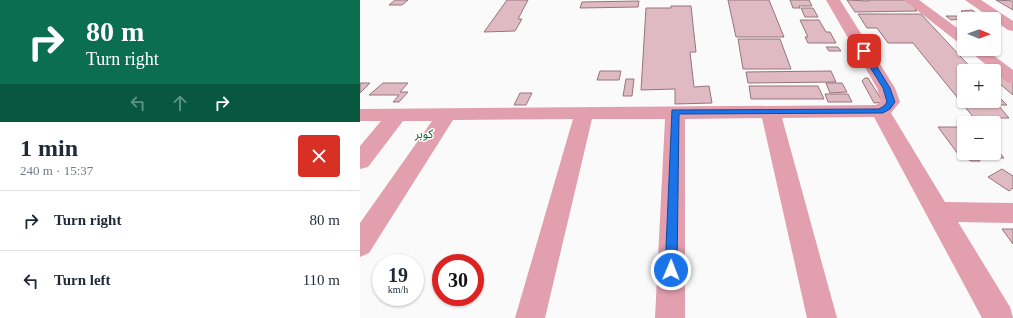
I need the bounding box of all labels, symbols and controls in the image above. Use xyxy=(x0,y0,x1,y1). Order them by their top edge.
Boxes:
north arrow xyxy=(957,12,1001,56)
map controls xyxy=(957,12,1001,160)
icon: right xyxy=(20,16,72,68)
text: 80 m xyxy=(86,16,144,47)
pin xyxy=(847,34,881,68)
icon: arrive xyxy=(853,40,875,62)
text: Turn right xyxy=(86,49,159,69)
button: + xyxy=(957,64,1001,108)
icon: left xyxy=(127,92,149,114)
icon: ahead xyxy=(169,92,191,114)
icon: right xyxy=(211,92,233,114)
button: − xyxy=(957,116,1001,160)
district label: كوبر xyxy=(414,127,434,141)
text: 1 min xyxy=(20,135,78,161)
button: close xyxy=(298,135,340,177)
text: 240 m · 15:37 xyxy=(20,163,93,178)
icon: right xyxy=(20,210,42,232)
text: Turn right xyxy=(54,212,121,228)
text: 80 m xyxy=(310,212,340,228)
position arrow xyxy=(650,249,692,291)
speed limit sign: 30 xyxy=(432,254,484,306)
text: 19 xyxy=(388,264,408,286)
icon: left xyxy=(20,270,42,292)
text: Turn left xyxy=(54,272,111,288)
text: 110 m xyxy=(303,272,340,288)
text: km/h xyxy=(388,284,408,295)

